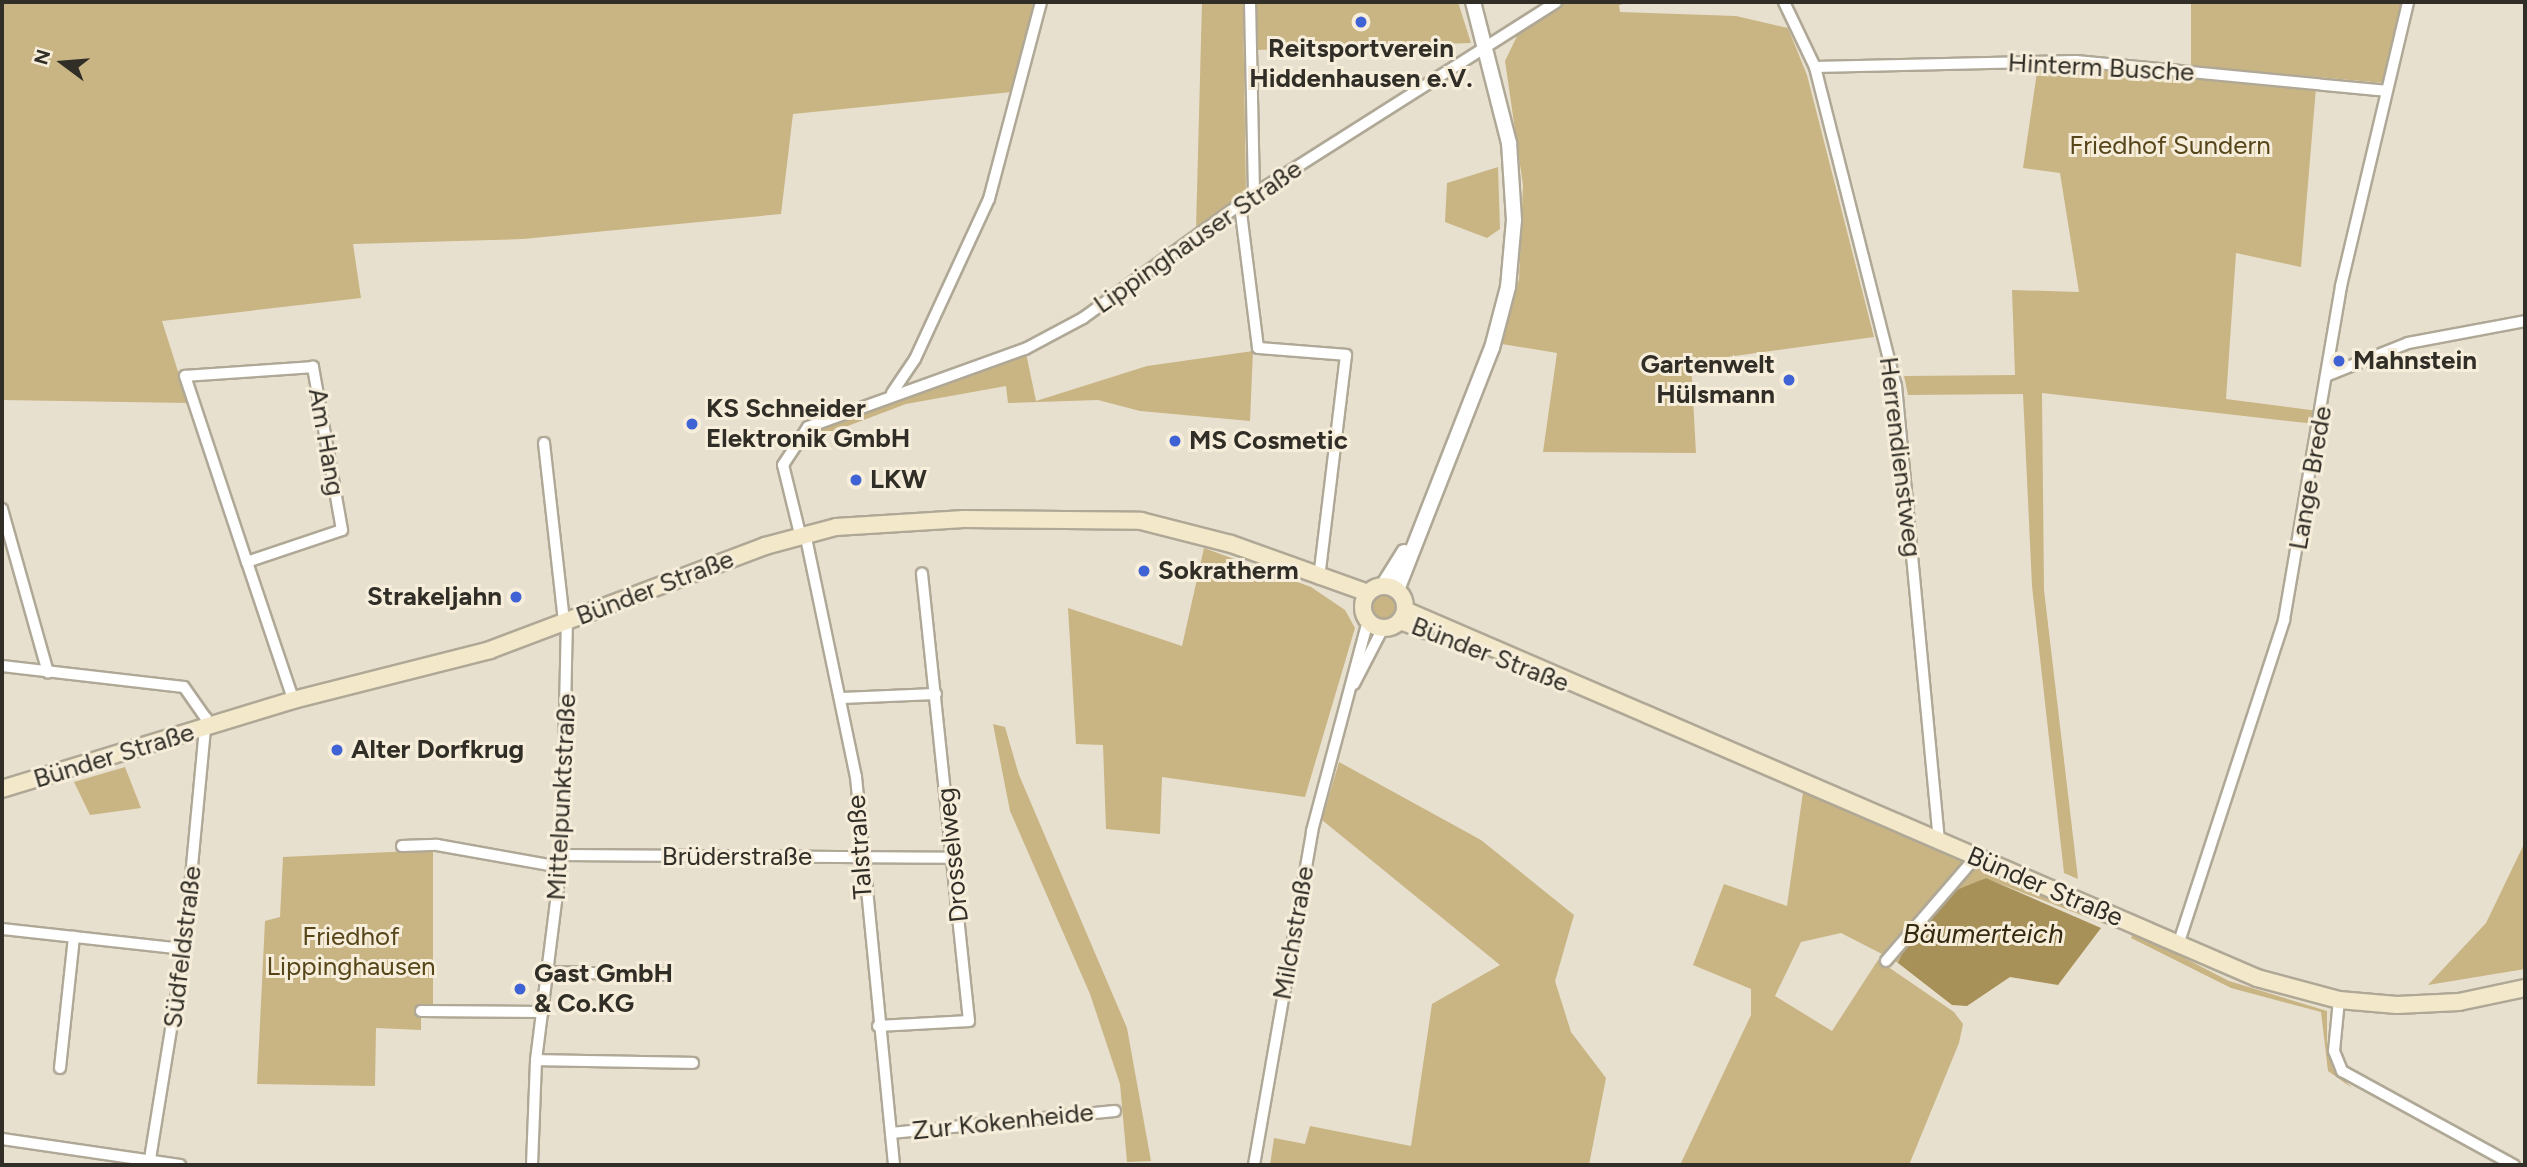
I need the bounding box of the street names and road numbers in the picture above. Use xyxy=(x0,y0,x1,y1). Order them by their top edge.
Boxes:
street label: Hinterm Busche xyxy=(2007,48,2195,88)
street label: Lippinghauser Straße xyxy=(1088,154,1308,320)
street label: Herrendienstweg xyxy=(1872,355,1928,559)
street label: Am Hang xyxy=(301,386,351,498)
street label: Lange Brede xyxy=(2283,404,2339,552)
street label: Bünder Straße xyxy=(572,544,738,632)
street label: Bünder Straße xyxy=(1407,611,1573,699)
street label: Mittelpunktstraße xyxy=(541,693,583,901)
street label: Bünder Straße xyxy=(30,717,198,795)
street label: Drosselweg xyxy=(930,786,976,924)
street label: Talstraße xyxy=(841,794,879,900)
street label: Bünder Straße xyxy=(1962,840,2128,934)
street label: Brüderstraße xyxy=(662,841,812,873)
street label: Südfeldstraße xyxy=(158,864,208,1030)
street label: Milchstraße xyxy=(1267,864,1321,1002)
street label: Zur Kokenheide xyxy=(911,1097,1095,1147)

